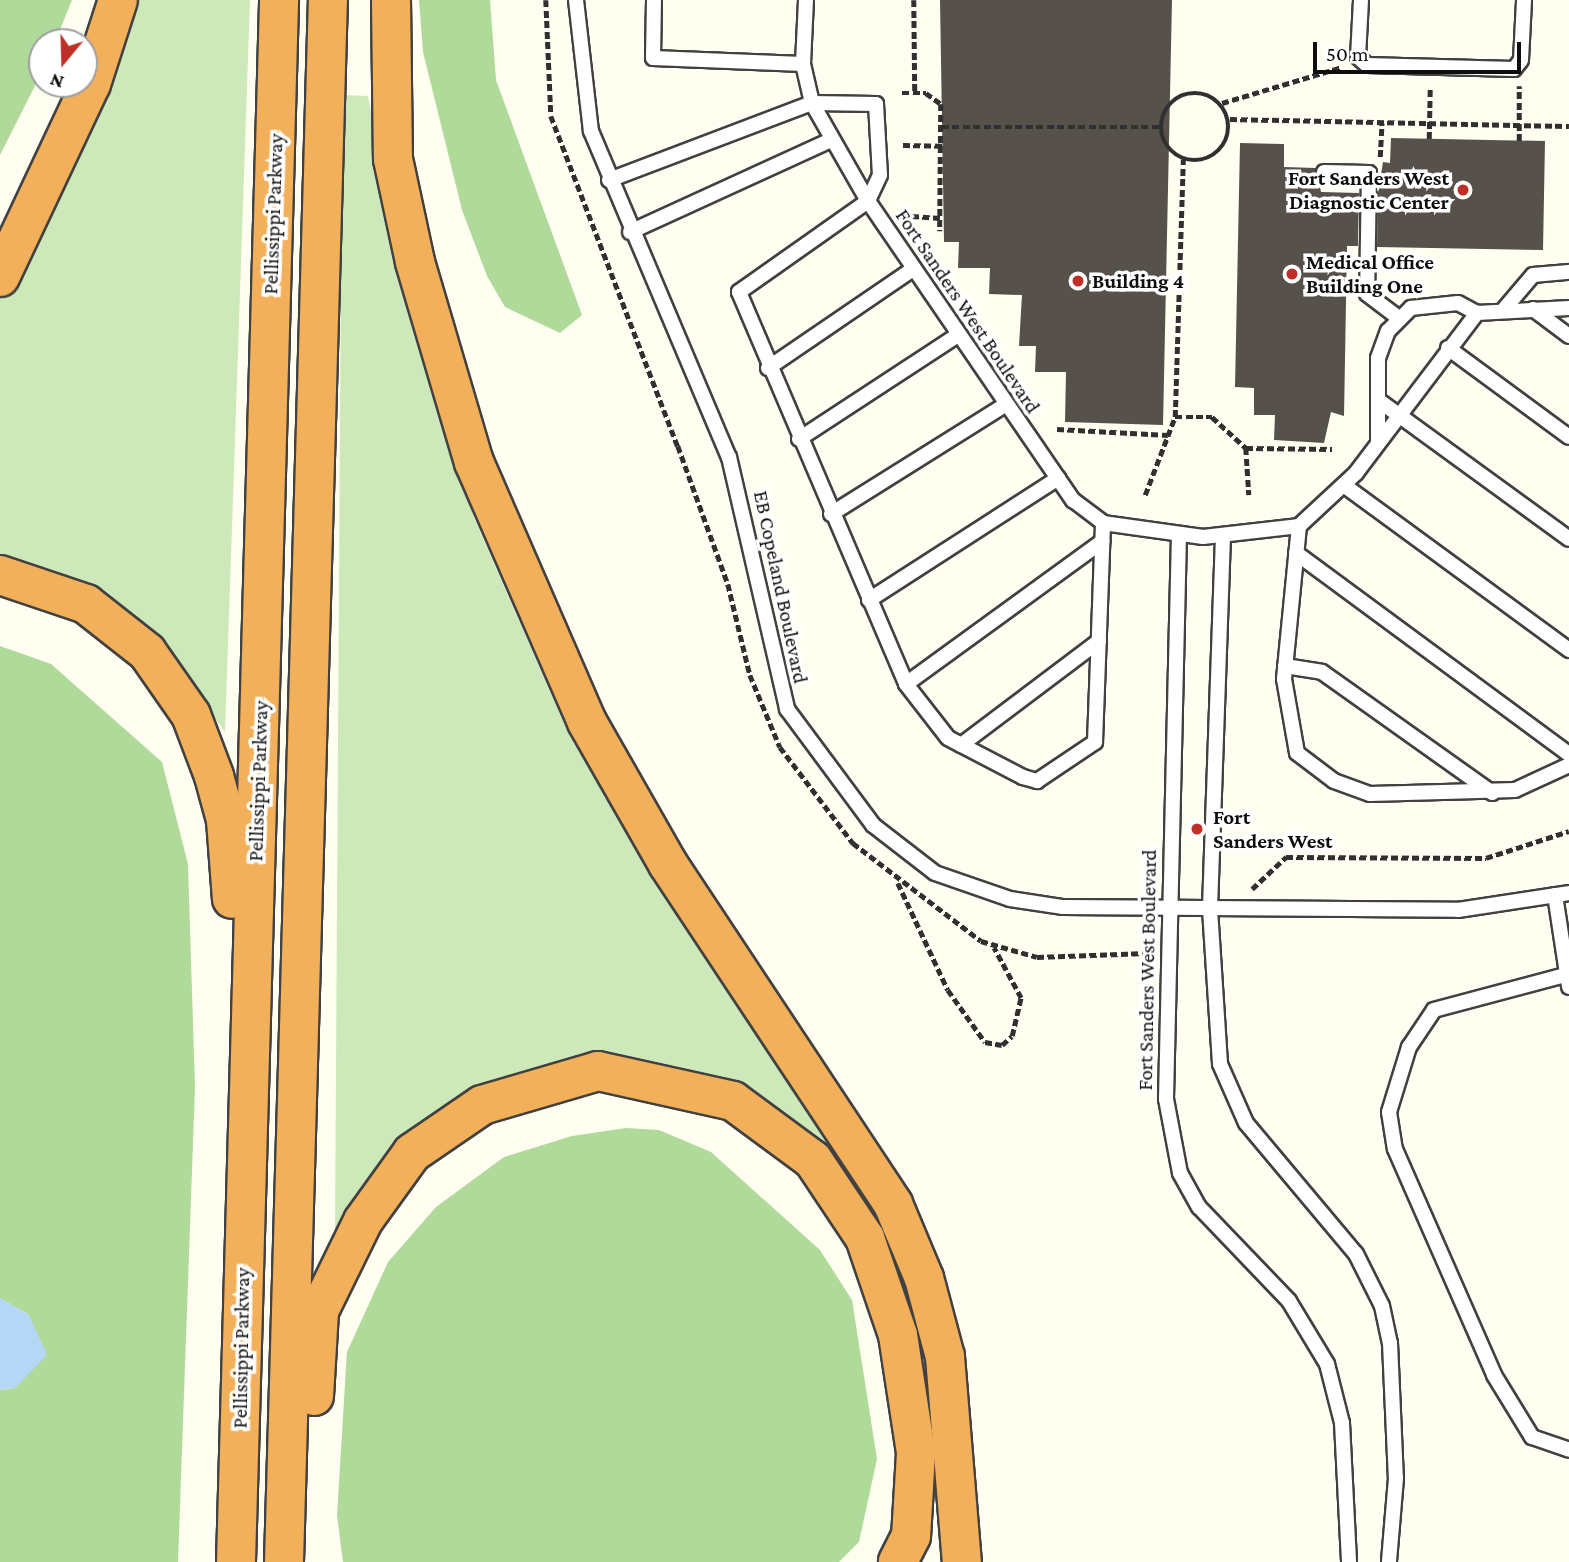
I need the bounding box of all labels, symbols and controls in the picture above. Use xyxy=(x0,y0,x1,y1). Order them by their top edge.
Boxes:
north arrow xyxy=(28,28,98,98)
scale bar xyxy=(1317,28,1525,72)
text: 50 m xyxy=(1326,42,1369,66)
text: N xyxy=(47,69,66,93)
street label: Pellissippi Parkway xyxy=(258,133,288,295)
place label: Fort Sanders West Diagnostic Center xyxy=(1288,165,1449,215)
marker: Fort Sanders West Diagnostic Center xyxy=(1455,182,1471,198)
street label: Fort Sanders West Boulevard xyxy=(890,204,1046,418)
place label: Medical Office Building One xyxy=(1306,249,1434,299)
marker: Medical Office Building One xyxy=(1284,266,1300,282)
place label: Building 4 xyxy=(1092,268,1184,294)
marker: Building 4 xyxy=(1070,273,1086,289)
street label: EB Copeland Boulevard xyxy=(748,488,814,686)
street label: Pellissippi Parkway xyxy=(243,700,273,862)
place label: Fort Sanders West xyxy=(1213,804,1333,854)
marker: Fort Sanders West xyxy=(1187,819,1207,839)
street label: Fort Sanders West Boulevard xyxy=(1132,849,1162,1091)
street label: Pellissippi Parkway xyxy=(227,1267,255,1429)

